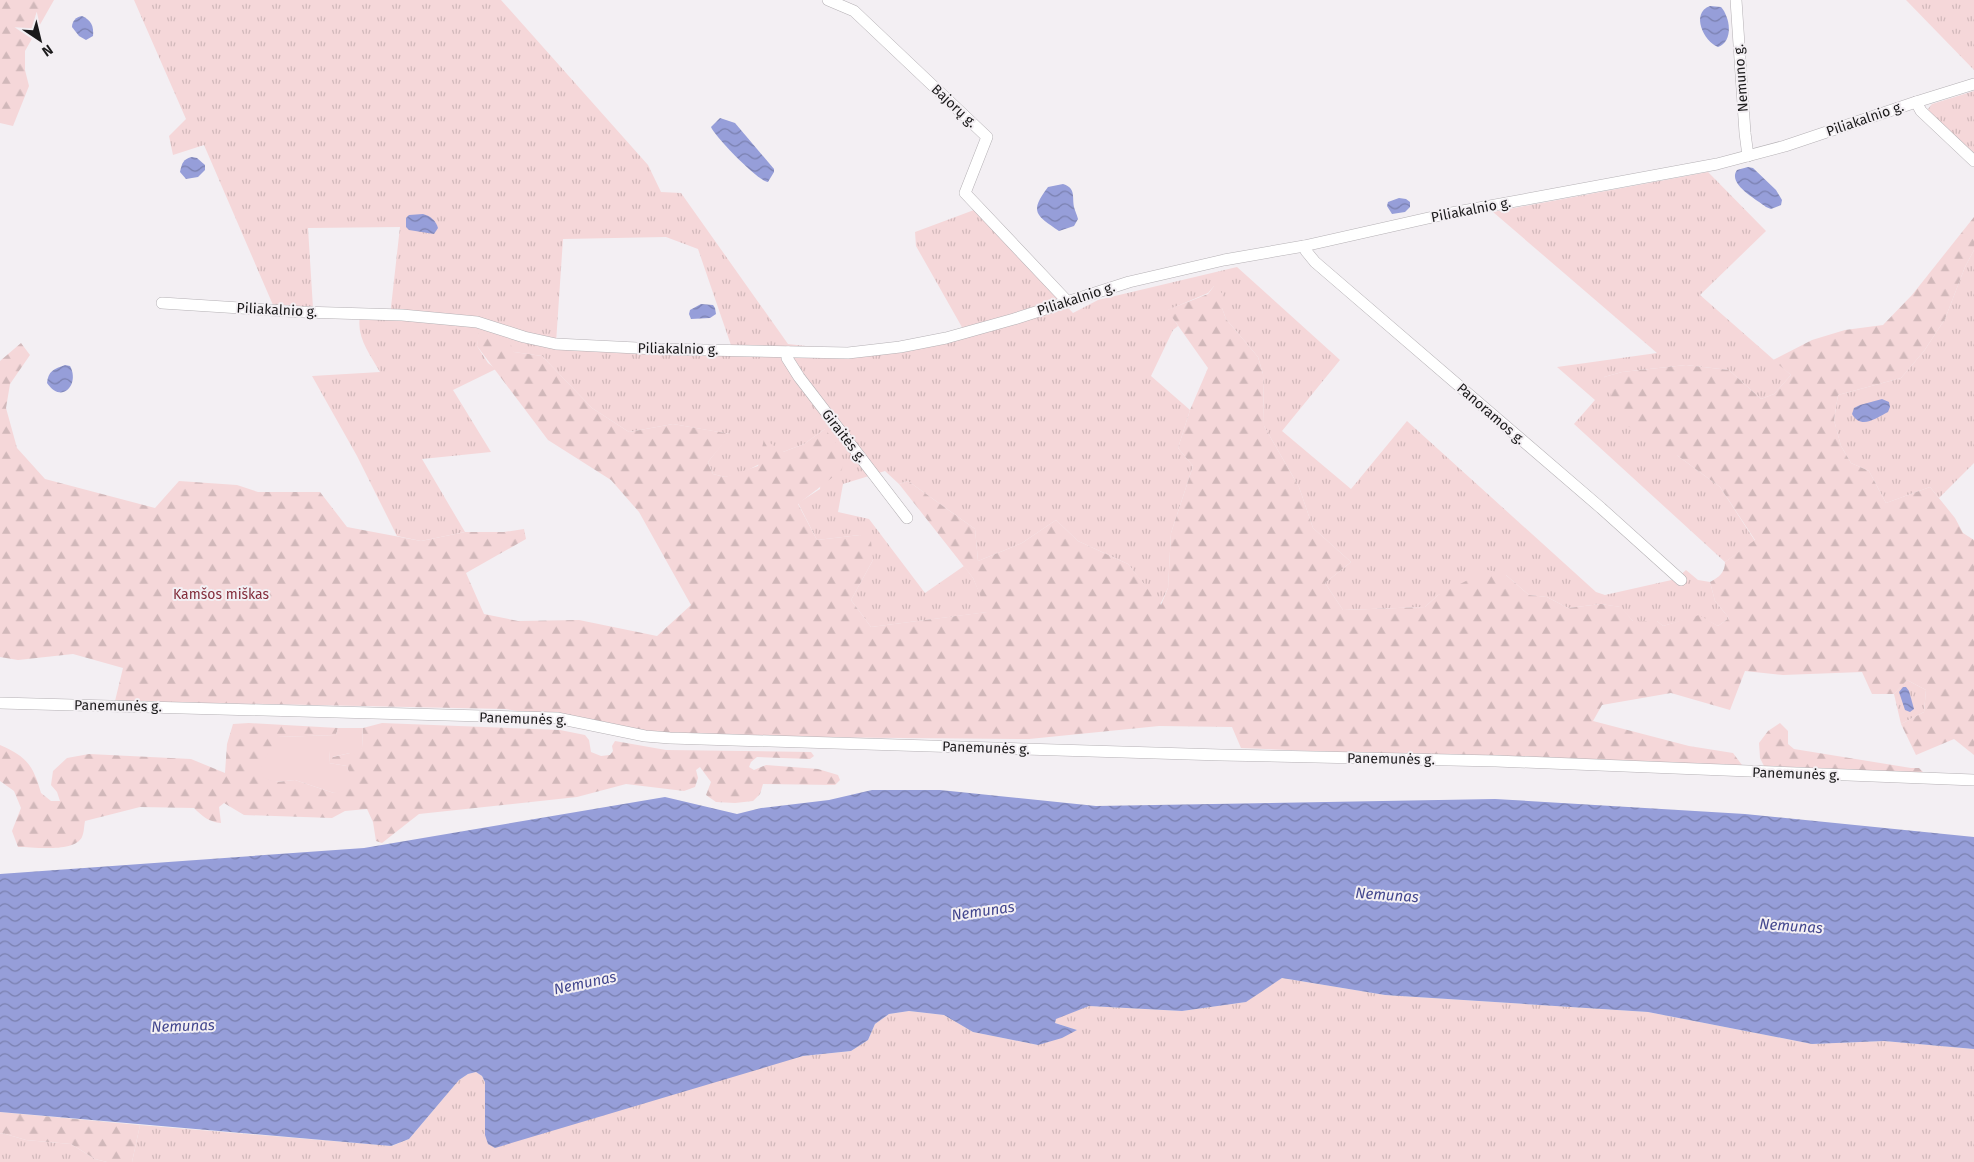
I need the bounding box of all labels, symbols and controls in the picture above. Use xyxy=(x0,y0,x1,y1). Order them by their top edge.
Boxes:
north arrow xyxy=(15,15,65,65)
text: N xyxy=(38,41,56,60)
street label: Nemuno g. xyxy=(1730,43,1752,113)
street label: Bajorų g. xyxy=(928,81,980,131)
street label: Piliakalnio g. xyxy=(1824,98,1906,140)
street label: Piliakalnio g. xyxy=(1430,194,1512,226)
street label: Piliakalnio g. xyxy=(1035,278,1117,320)
street label: Piliakalnio g. xyxy=(236,299,318,321)
street label: Piliakalnio g. xyxy=(637,340,719,358)
street label: Panoramos g. xyxy=(1453,380,1529,448)
street label: Giraitės g. xyxy=(818,406,870,466)
park label: Kamšos miškas xyxy=(173,586,270,603)
street label: Panemunės g. xyxy=(74,697,162,715)
street label: Panemunės g. xyxy=(479,709,567,729)
street label: Panemunės g. xyxy=(942,738,1030,758)
street label: Panemunės g. xyxy=(1347,750,1435,768)
street label: Panemunės g. xyxy=(1752,764,1840,784)
water label: Nemunas xyxy=(1355,884,1419,906)
water label: Nemunas xyxy=(950,898,1016,924)
water label: Nemunas xyxy=(1759,915,1823,937)
water label: Nemunas xyxy=(552,968,618,998)
water label: Nemunas xyxy=(151,1016,215,1036)

